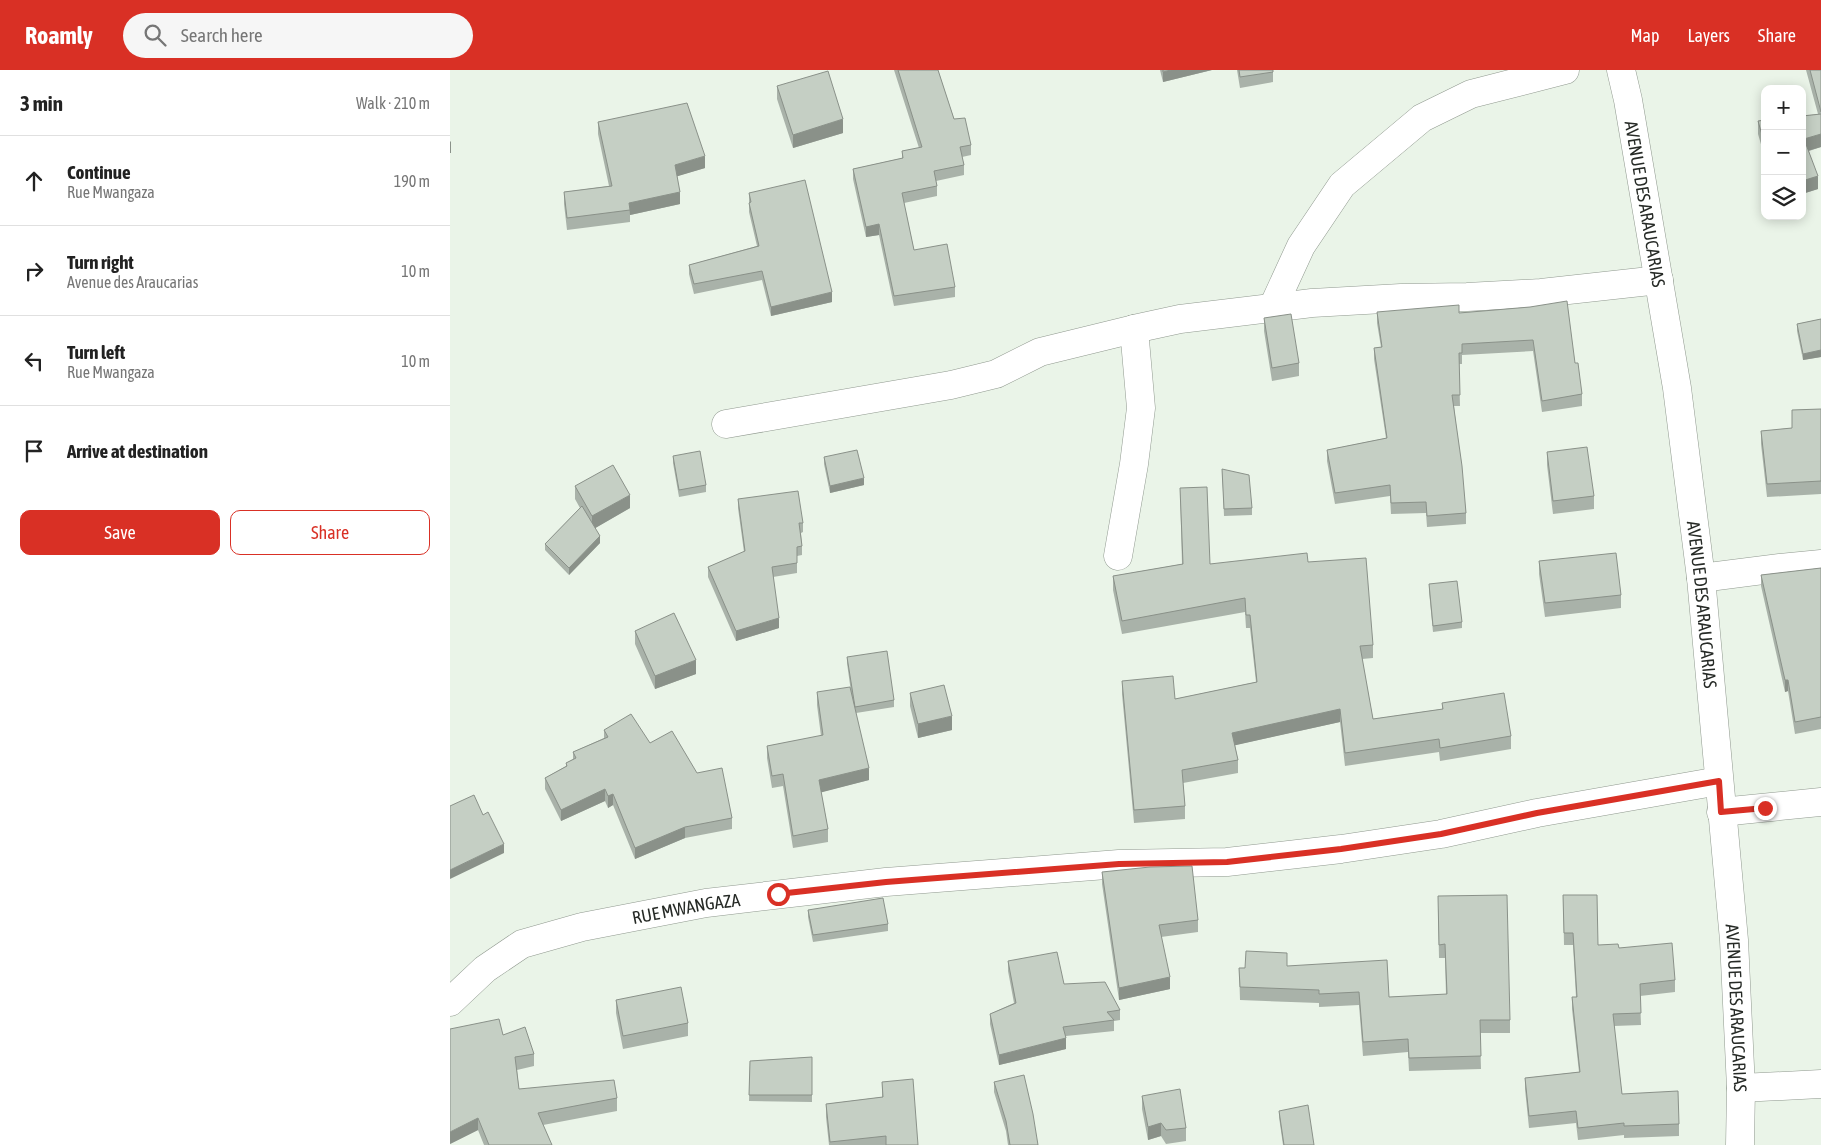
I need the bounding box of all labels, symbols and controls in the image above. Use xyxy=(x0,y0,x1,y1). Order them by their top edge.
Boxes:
search box xyxy=(123,13,473,58)
icon: search xyxy=(141,21,169,49)
text: Roamly xyxy=(25,22,93,49)
text: Search here xyxy=(181,24,263,46)
text: Map xyxy=(1630,25,1659,46)
text: Layers xyxy=(1687,25,1730,46)
text: Share xyxy=(1758,25,1796,46)
map controls xyxy=(1761,85,1806,220)
button: + xyxy=(1761,85,1806,130)
text: 3 min xyxy=(20,91,63,115)
text: Walk · 210 m xyxy=(356,94,430,112)
street label: AVENUE DES ARAUCARIAS xyxy=(1621,119,1670,289)
button: − xyxy=(1761,130,1806,175)
text: Continue xyxy=(67,161,131,183)
icon: ahead xyxy=(20,167,48,195)
text: 190 m xyxy=(394,172,430,190)
button: layers xyxy=(1761,175,1806,220)
text: Rue Mwangaza xyxy=(67,183,155,201)
text: Turn right xyxy=(67,251,134,273)
icon: right xyxy=(20,257,48,285)
text: 10 m xyxy=(401,262,430,280)
text: Avenue des Araucarias xyxy=(67,273,198,291)
text: Turn left xyxy=(67,341,125,363)
icon: left xyxy=(20,347,48,375)
text: 10 m xyxy=(401,352,430,370)
text: Rue Mwangaza xyxy=(67,363,155,381)
icon: arrive xyxy=(20,437,48,465)
text: Arrive at destination xyxy=(67,440,208,462)
button: Save xyxy=(20,510,220,555)
button: Share xyxy=(230,510,430,555)
street label: AVENUE DES ARAUCARIAS xyxy=(1683,520,1722,690)
route end xyxy=(1754,797,1777,820)
route start xyxy=(767,883,790,906)
street label: RUE MWANGAZA xyxy=(630,889,741,928)
street label: AVENUE DES ARAUCARIAS xyxy=(1722,923,1752,1093)

